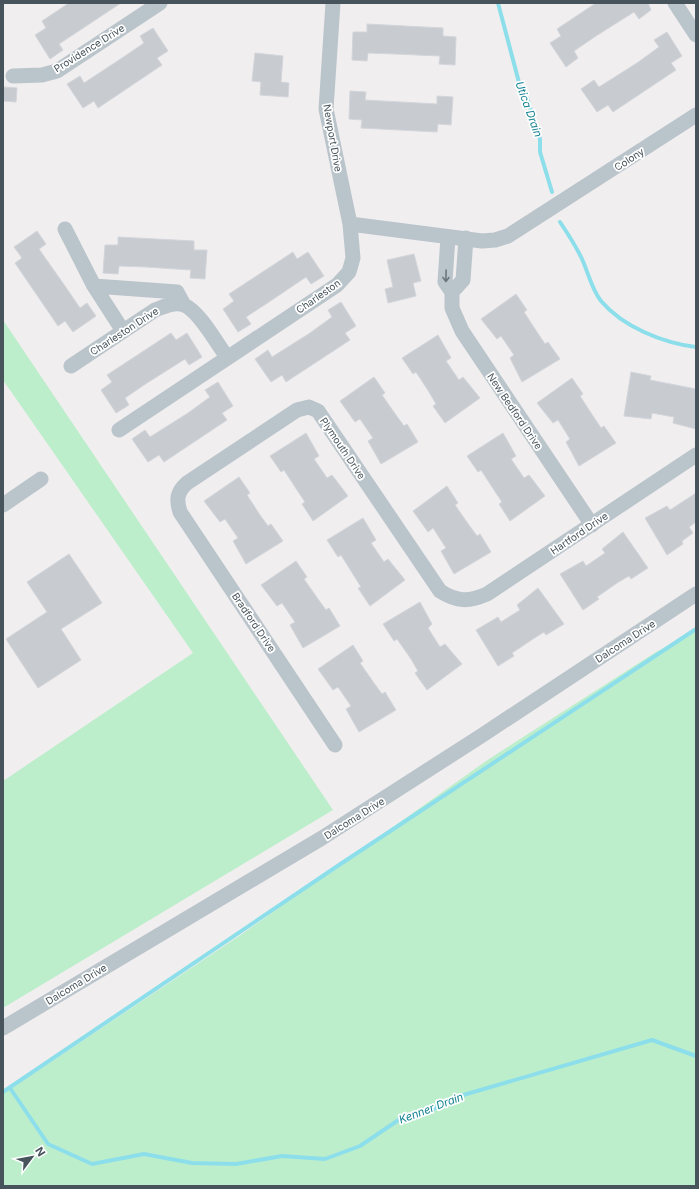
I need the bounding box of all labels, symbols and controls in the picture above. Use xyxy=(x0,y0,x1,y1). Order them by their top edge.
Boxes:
street label: Providence Drive xyxy=(52,21,127,75)
water label: Utica Drain xyxy=(512,79,546,139)
street label: Newport Drive xyxy=(321,103,345,173)
street label: Colony xyxy=(612,145,646,173)
one-way arrow xyxy=(442,269,450,282)
street label: Charleston xyxy=(294,276,343,316)
street label: Charleston Drive xyxy=(88,304,161,358)
street label: New Bedford Drive xyxy=(485,371,545,452)
street label: Plymouth Drive xyxy=(318,415,368,481)
street label: Hartford Drive xyxy=(548,509,610,557)
street label: Bradford Drive xyxy=(230,590,278,654)
street label: Dalcoma Drive xyxy=(593,617,657,665)
street label: Dalcoma Drive xyxy=(322,795,387,841)
street label: Dalcoma Drive xyxy=(43,961,109,1007)
water label: Kenner Drain xyxy=(397,1089,466,1127)
north arrow xyxy=(12,1137,52,1177)
text: N xyxy=(32,1144,49,1159)

